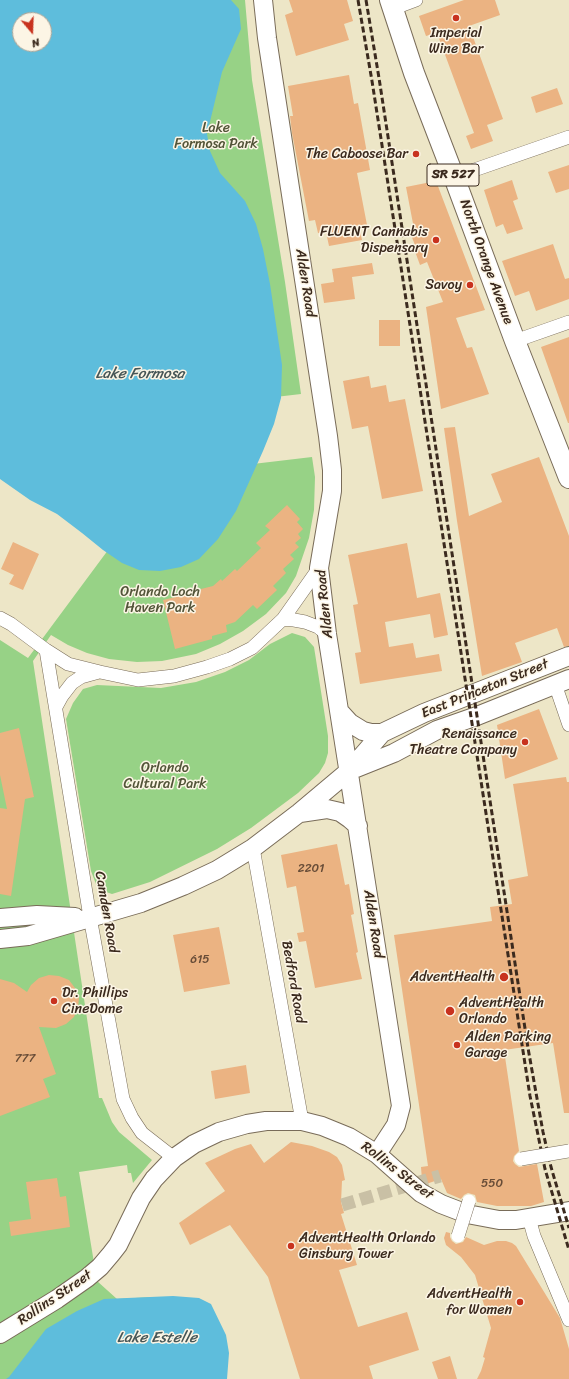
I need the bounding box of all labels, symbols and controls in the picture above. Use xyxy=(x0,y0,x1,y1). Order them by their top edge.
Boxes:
north arrow xyxy=(12,12,52,52)
marker: Imperial Wine Bar xyxy=(451,13,461,23)
place label: Imperial Wine Bar xyxy=(429,25,483,58)
text: N xyxy=(29,33,42,53)
park label: Lake Formosa Park xyxy=(174,120,258,152)
place label: The Caboose Bar xyxy=(306,146,408,162)
marker: The Caboose Bar xyxy=(411,149,421,159)
road number: SR 527 xyxy=(427,164,479,186)
street label: North Orange Avenue xyxy=(456,197,516,327)
place label: FLUENT Cannabis Dispensary xyxy=(320,224,428,256)
marker: FLUENT Cannabis Dispensary xyxy=(431,235,441,245)
street label: Alden Road xyxy=(291,248,319,318)
place label: Savoy xyxy=(425,277,462,293)
marker: Savoy xyxy=(465,280,475,290)
water label: Lake Formosa xyxy=(96,365,184,383)
street label: Alden Road xyxy=(313,569,337,639)
park label: Orlando Loch Haven Park xyxy=(120,584,200,616)
street label: East Princeton Street xyxy=(419,656,551,722)
place label: Renaissance Theatre Company xyxy=(410,726,517,758)
marker: Renaissance Theatre Company xyxy=(520,737,530,747)
park label: Orlando Cultural Park xyxy=(124,760,206,792)
house number: 2201 xyxy=(298,862,324,876)
street label: Camden Road xyxy=(91,870,121,954)
street label: Alden Road xyxy=(359,889,387,959)
street label: Bedford Road xyxy=(277,939,309,1025)
house number: 615 xyxy=(190,953,210,967)
place label: AdventHealth xyxy=(410,969,495,985)
marker: AdventHealth xyxy=(498,971,510,983)
place label: Dr. Phillips CineDome xyxy=(62,985,128,1018)
place label: AdventHealth Orlando xyxy=(459,995,544,1028)
marker: Dr. Phillips CineDome xyxy=(49,996,59,1006)
marker: AdventHealth Orlando xyxy=(444,1005,456,1017)
place label: Alden Parking Garage xyxy=(465,1029,551,1062)
marker: Alden Parking Garage xyxy=(452,1040,462,1050)
house number: 777 xyxy=(15,1052,35,1066)
street label: Rollins Street xyxy=(358,1138,436,1204)
house number: 550 xyxy=(481,1177,503,1191)
place label: AdventHealth Orlando Ginsburg Tower xyxy=(299,1230,436,1262)
marker: AdventHealth Orlando Ginsburg Tower xyxy=(286,1241,296,1251)
street label: Rollins Street xyxy=(15,1267,95,1329)
place label: AdventHealth for Women xyxy=(427,1286,512,1318)
marker: AdventHealth for Women xyxy=(515,1297,525,1307)
water label: Lake Estelle xyxy=(117,1329,197,1347)

